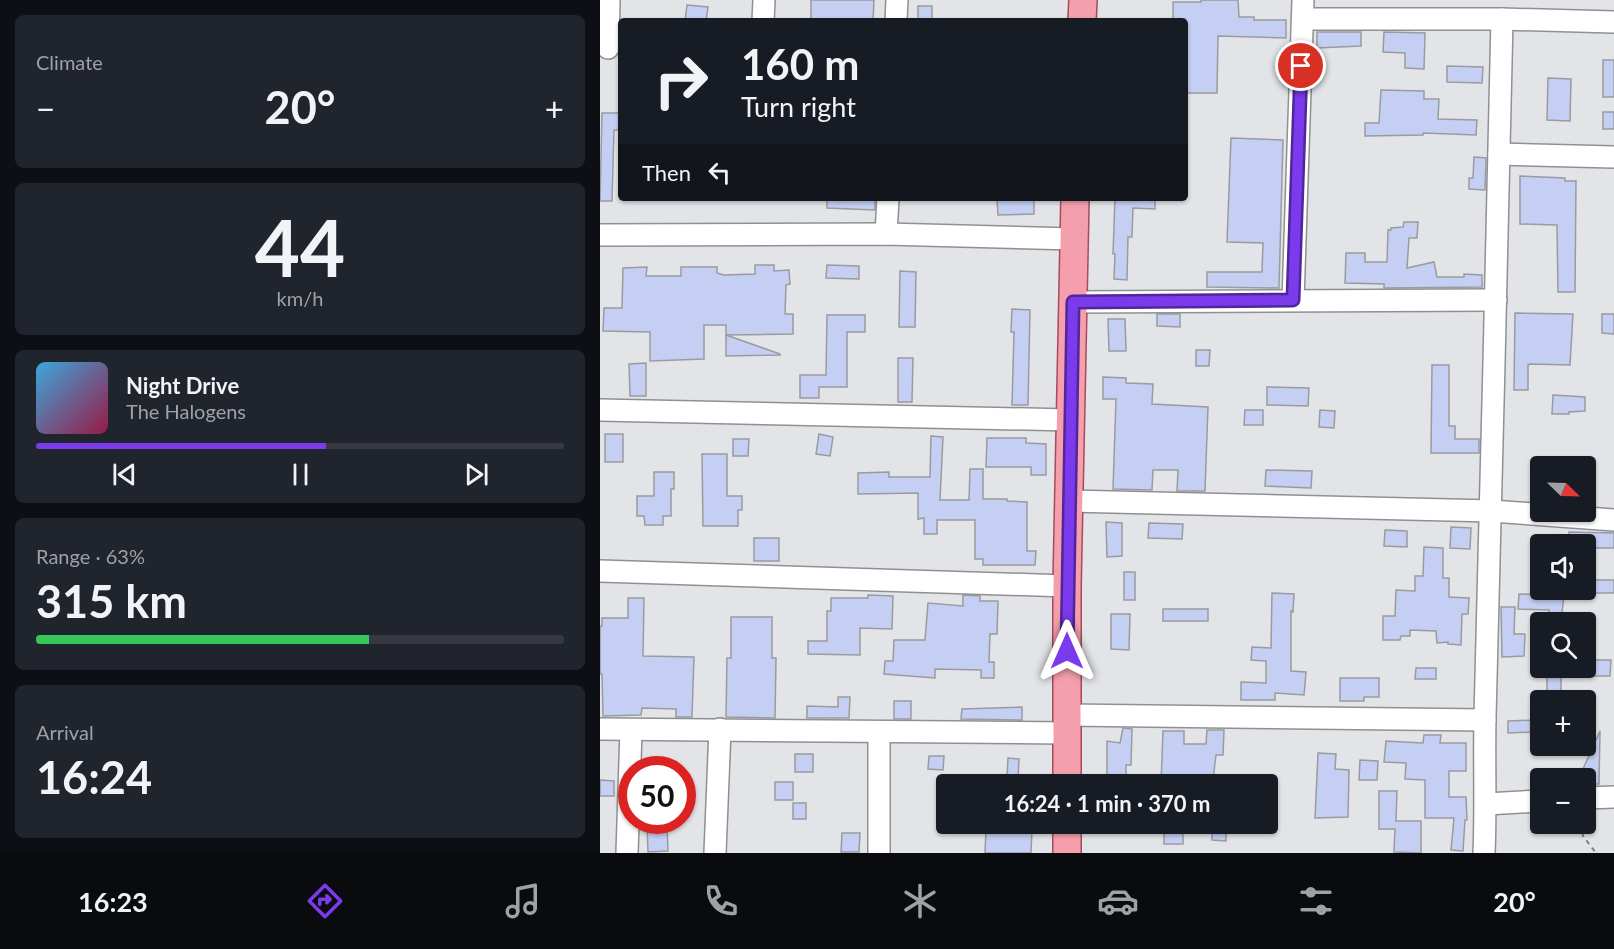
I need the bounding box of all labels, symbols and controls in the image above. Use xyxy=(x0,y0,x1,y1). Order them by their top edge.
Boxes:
text: 160 m xyxy=(741,39,859,89)
pin xyxy=(1275,40,1326,91)
icon: right xyxy=(642,42,720,120)
icon: arrive xyxy=(1284,49,1317,82)
text: Climate xyxy=(36,50,103,74)
text: 20° xyxy=(265,80,335,134)
text: − xyxy=(36,88,55,128)
text: + xyxy=(545,88,564,128)
text: Turn right xyxy=(741,90,856,123)
icon: left xyxy=(703,156,736,189)
text: Then xyxy=(642,159,691,186)
text: 44 xyxy=(255,200,345,294)
text: km/h xyxy=(277,286,323,310)
text: Night Drive xyxy=(126,372,239,399)
text: The Halogens xyxy=(126,399,246,423)
north arrow xyxy=(1530,456,1596,522)
map controls xyxy=(1530,456,1596,834)
icon: previous xyxy=(108,458,141,491)
icon: pause xyxy=(284,458,317,491)
icon: next xyxy=(460,458,493,491)
button: sound xyxy=(1530,534,1596,600)
text: Range · 63% xyxy=(36,544,145,568)
text: 315 km xyxy=(36,574,187,628)
button: search xyxy=(1530,612,1596,678)
position arrow xyxy=(1035,619,1099,683)
button: + xyxy=(1530,690,1596,756)
text: Arrival xyxy=(36,720,94,744)
text: 16:24 xyxy=(36,750,152,804)
speed limit sign: 50 xyxy=(618,756,696,834)
button: − xyxy=(1530,768,1596,834)
text: 16:24 · 1 min · 370 m xyxy=(1004,790,1210,817)
icon: directions xyxy=(304,880,346,922)
icon: music xyxy=(502,880,544,922)
icon: phone xyxy=(700,880,742,922)
icon: climate xyxy=(899,880,941,922)
icon: car xyxy=(1097,880,1139,922)
icon: filters xyxy=(1295,880,1337,922)
text: 16:23 xyxy=(78,885,148,918)
text: 20° xyxy=(1493,885,1536,918)

